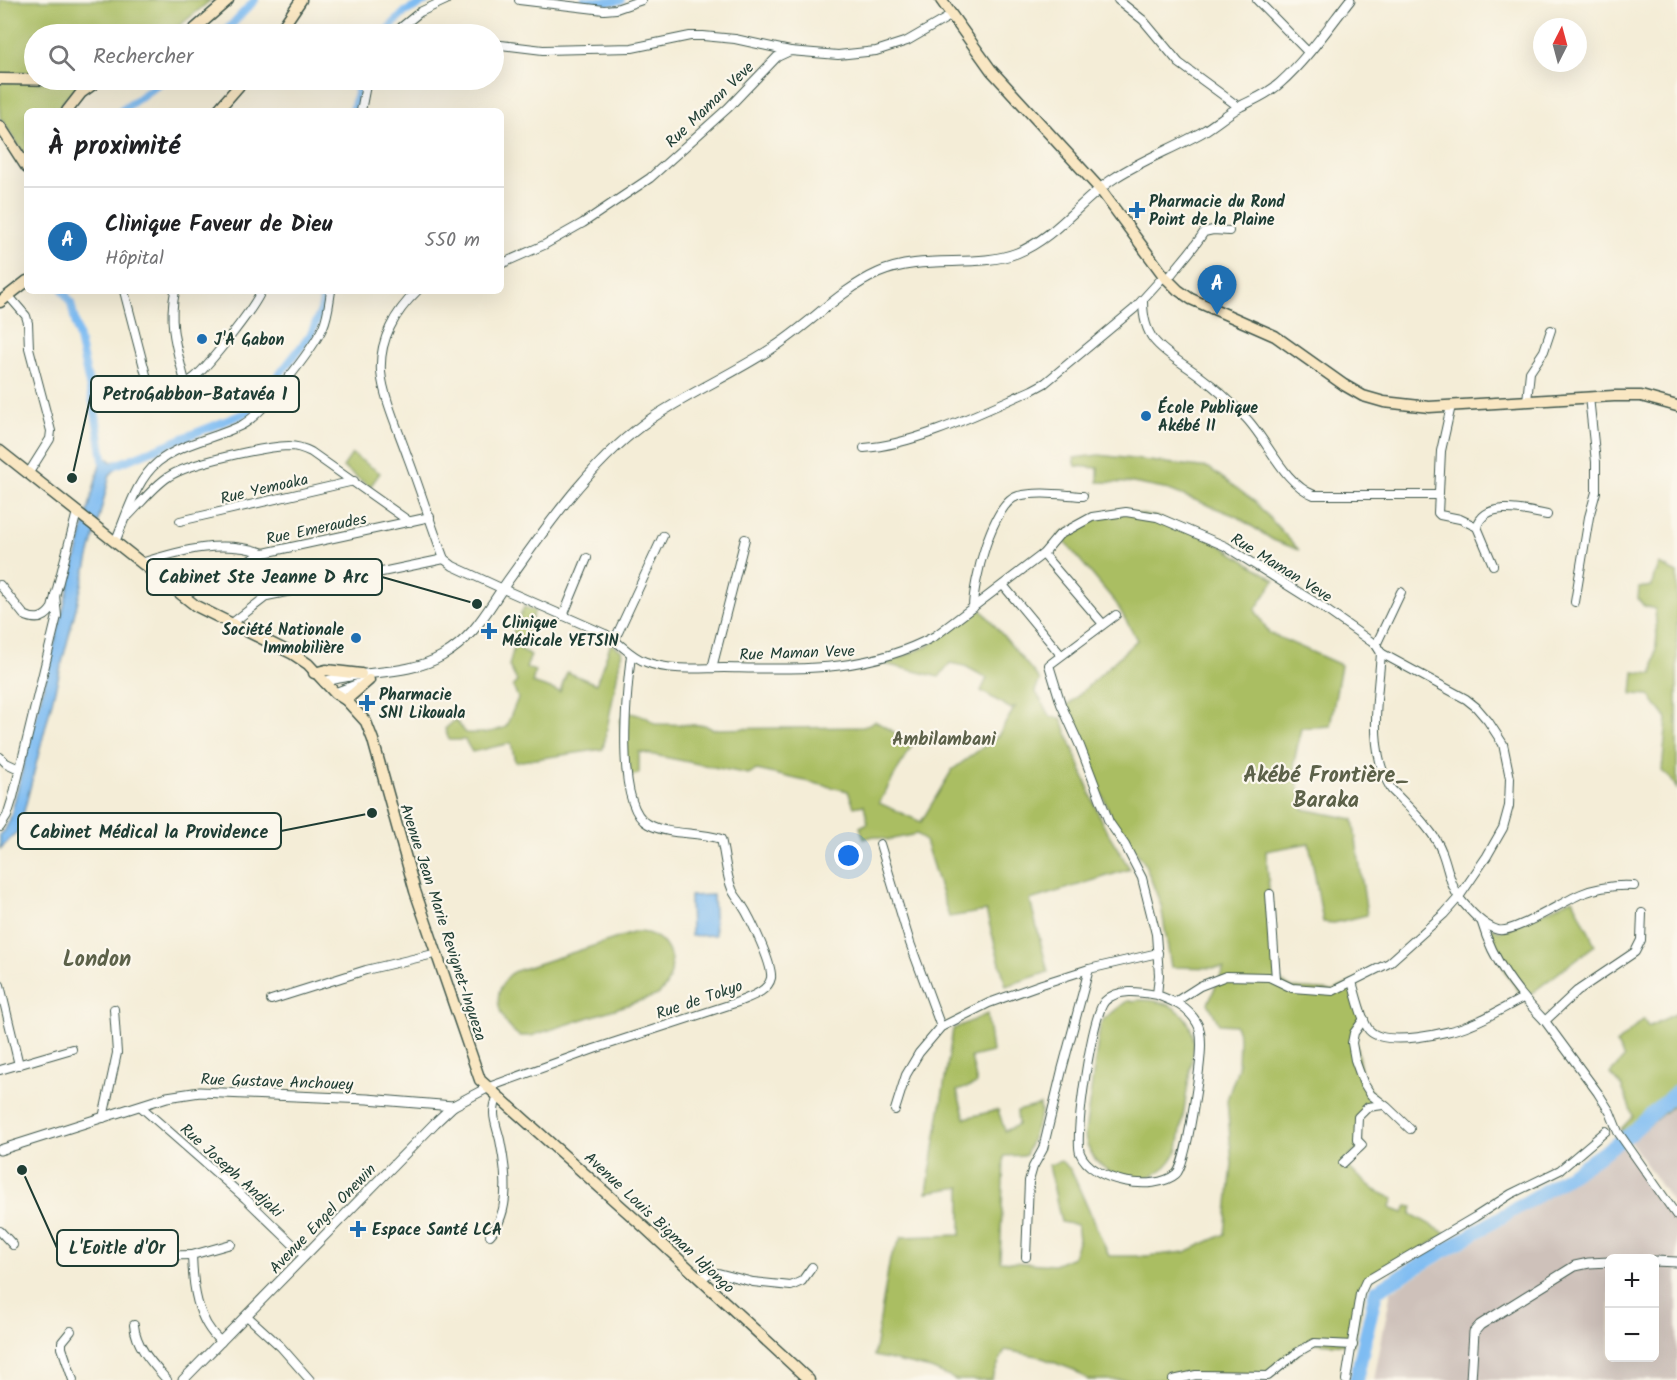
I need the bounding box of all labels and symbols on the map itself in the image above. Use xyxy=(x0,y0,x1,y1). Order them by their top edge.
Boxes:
north arrow xyxy=(1533,18,1587,72)
street label: Rue Maman Veve xyxy=(660,56,760,154)
place label: Pharmacie du Rond Point de la Plaine xyxy=(1149,190,1285,233)
marker: Pharmacie du Rond Point de la Plaine xyxy=(1130,203,1144,217)
pin: A xyxy=(1198,266,1236,315)
place label: J'A Gabon xyxy=(214,328,285,353)
marker: J'A Gabon xyxy=(195,332,209,346)
callout: PetroGabbon-Batavéa 1 xyxy=(91,376,299,412)
text: PetroGabbon-Batavéa 1 xyxy=(103,381,288,410)
place label: École Publique Akébé II xyxy=(1158,396,1258,439)
marker: École Publique Akébé II xyxy=(1139,409,1153,423)
street label: Rue Yemoaka xyxy=(218,467,311,512)
street label: Rue Emeraudes xyxy=(264,507,369,552)
street label: Rue Maman Veve xyxy=(1226,527,1337,610)
callout: Cabinet Ste Jeanne D Arc xyxy=(147,559,382,595)
text: Cabinet Ste Jeanne D Arc xyxy=(159,564,369,593)
place label: Clinique Médicale YETSIN xyxy=(502,611,619,654)
place label: Société Nationale Immobilière xyxy=(222,618,344,661)
marker: Clinique Médicale YETSIN xyxy=(480,622,498,640)
marker: Société Nationale Immobilière xyxy=(349,631,363,645)
street label: Rue Maman Veve xyxy=(739,639,855,668)
place label: Pharmacie SNI Likouala xyxy=(379,683,465,726)
marker: Pharmacie SNI Likouala xyxy=(360,696,374,710)
district label: Ambilambani xyxy=(892,726,996,755)
district label: Akébé Frontière_ Baraka xyxy=(1243,759,1409,819)
street label: Avenue Jean Marie Revignet-Ingueza xyxy=(392,801,493,1044)
callout: Cabinet Médical la Providence xyxy=(18,813,281,849)
text: Cabinet Médical la Providence xyxy=(30,819,269,848)
your location xyxy=(834,841,863,870)
district label: London xyxy=(63,943,131,978)
street label: Rue de Tokyo xyxy=(653,974,746,1027)
street label: Rue Gustave Anchouey xyxy=(200,1067,354,1098)
street label: Rue Joseph Andjaki xyxy=(174,1118,289,1225)
street label: Avenue Louis Bigman Idjongo xyxy=(578,1146,740,1300)
street label: Avenue Engel Onewin xyxy=(264,1158,382,1280)
place label: Espace Santé LCA xyxy=(372,1218,502,1243)
marker: Espace Santé LCA xyxy=(349,1220,367,1238)
callout: L'Eoitle d'Or xyxy=(57,1230,178,1266)
text: L'Eoitle d'Or xyxy=(69,1235,167,1264)

